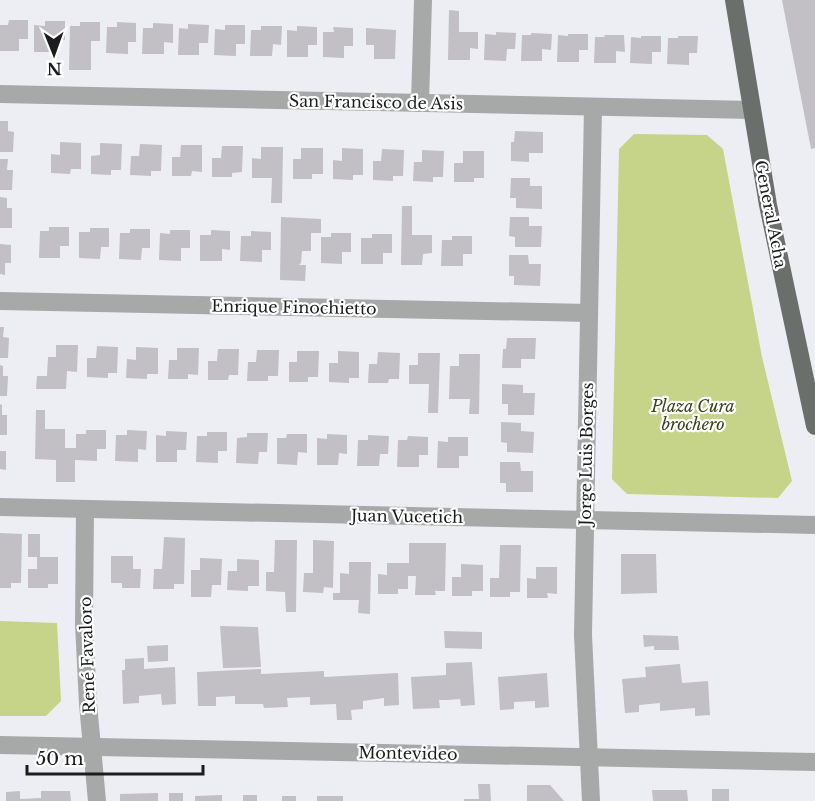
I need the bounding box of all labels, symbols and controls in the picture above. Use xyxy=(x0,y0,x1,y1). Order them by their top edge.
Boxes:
north arrow xyxy=(24,24,84,84)
text: N xyxy=(47,59,62,79)
street label: San Francisco de Asis xyxy=(289,90,463,114)
street label: General Acha xyxy=(751,158,791,270)
street label: Enrique Finochietto xyxy=(211,296,377,318)
street label: Jorge Luis Borges xyxy=(575,382,597,528)
park label: Plaza Cura brochero xyxy=(650,396,735,434)
street label: Juan Vucetich xyxy=(349,505,463,527)
street label: René Favaloro xyxy=(75,596,99,714)
scale bar xyxy=(27,738,202,776)
street label: Montevideo xyxy=(358,742,458,764)
text: 50 m xyxy=(36,748,84,770)

